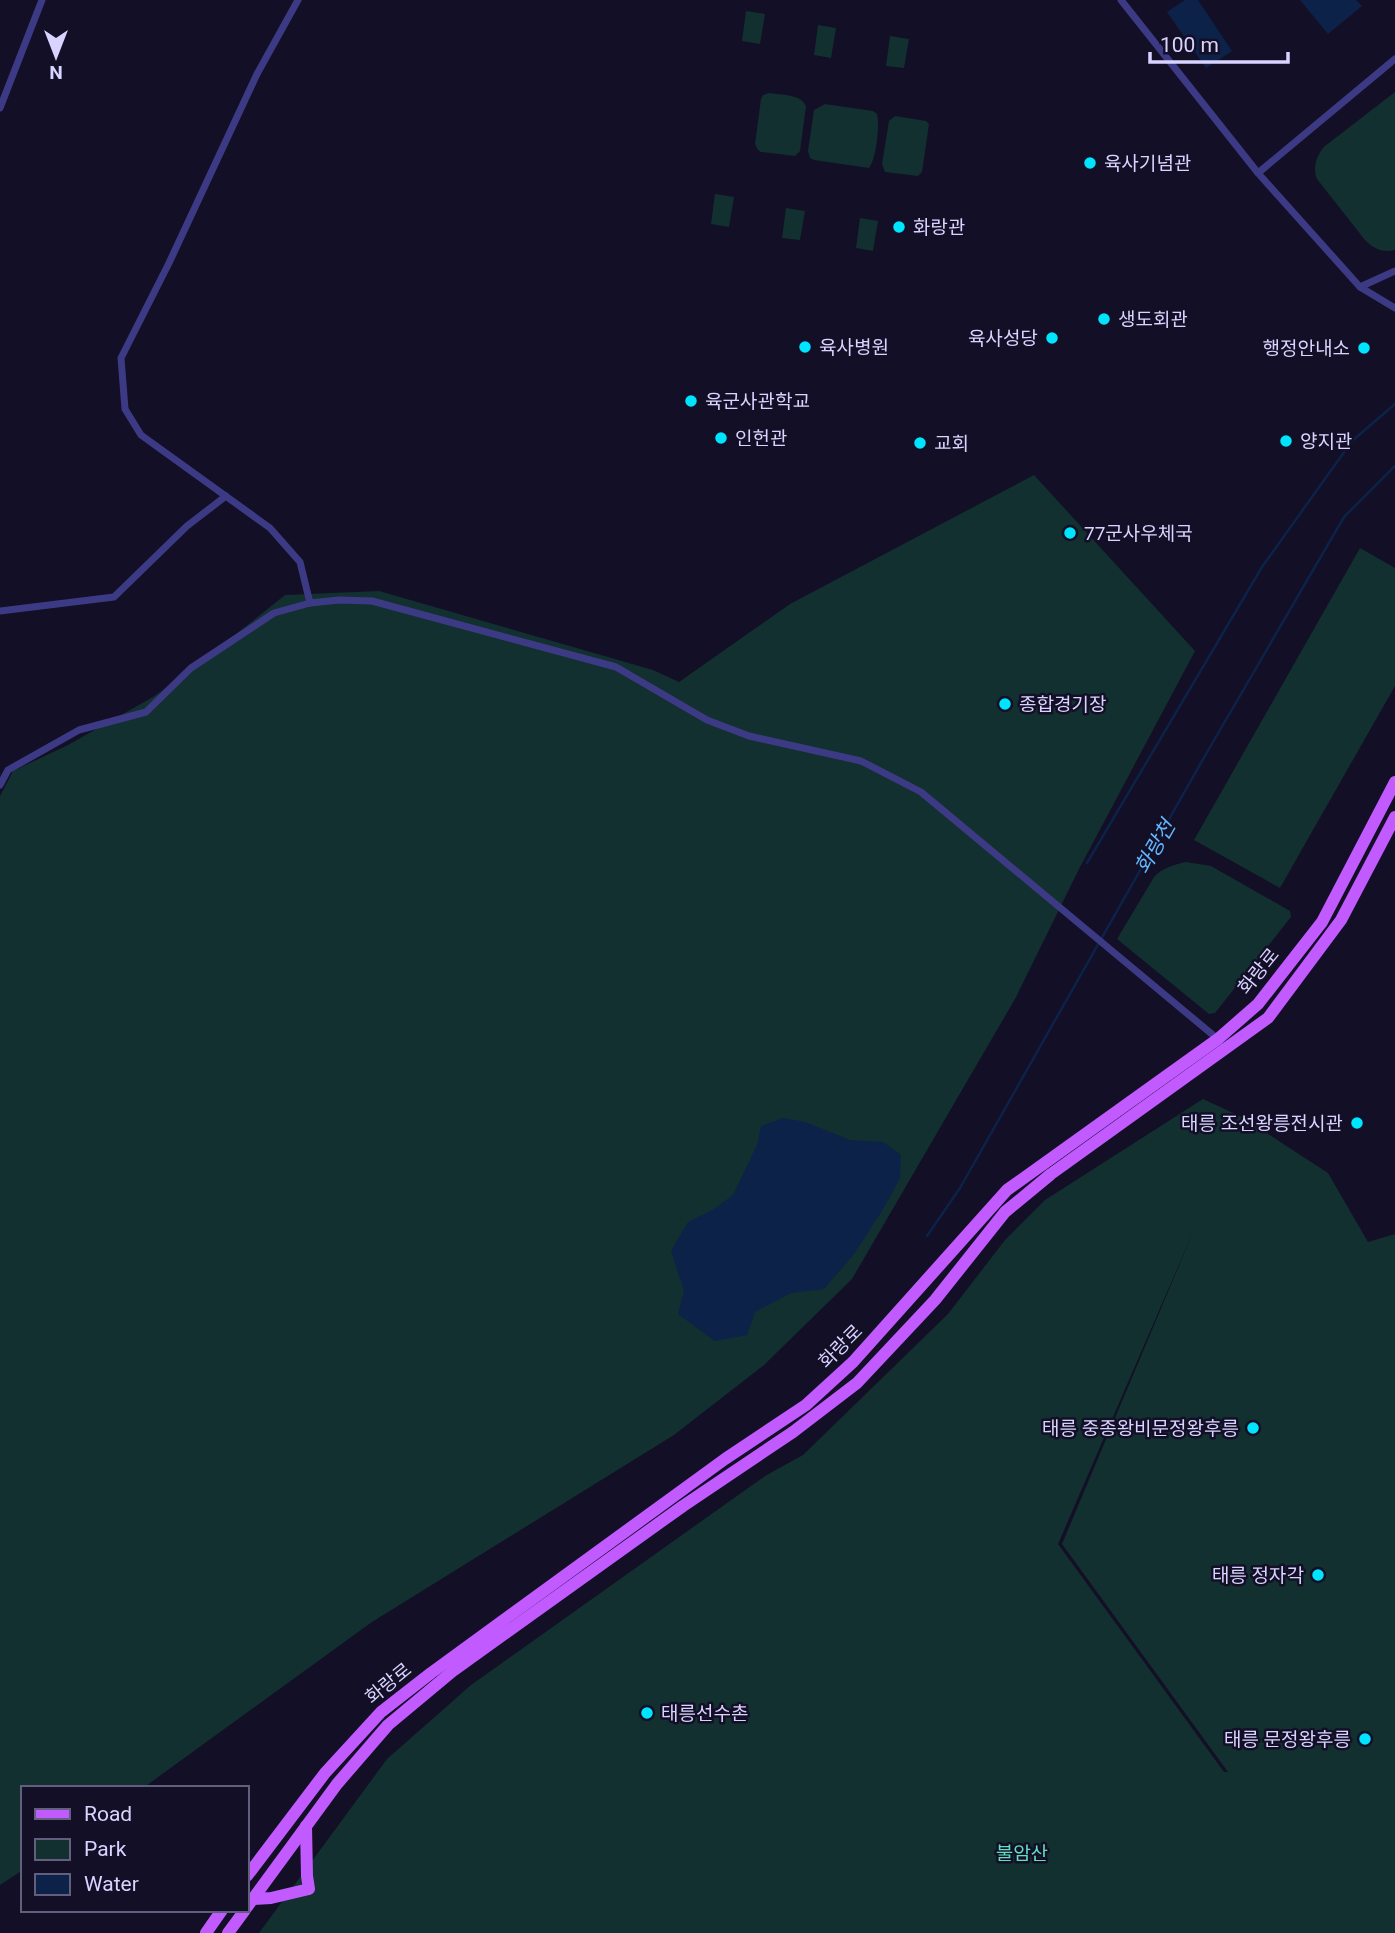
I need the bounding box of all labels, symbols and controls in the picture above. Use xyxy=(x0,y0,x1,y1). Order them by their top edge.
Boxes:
north arrow xyxy=(21,21,91,91)
scale bar xyxy=(1150,21,1288,65)
text: 100 m xyxy=(1160,33,1219,57)
text: N xyxy=(49,61,63,84)
place label: 육사기념관 xyxy=(1104,152,1191,175)
marker: 육사기념관 xyxy=(1082,155,1098,171)
place label: 화랑관 xyxy=(913,216,965,239)
marker: 화랑관 xyxy=(891,219,907,235)
place label: 생도회관 xyxy=(1118,308,1188,331)
marker: 생도회관 xyxy=(1096,311,1112,327)
place label: 육사성당 xyxy=(968,327,1038,350)
marker: 육사성당 xyxy=(1044,330,1060,346)
place label: 육사병원 xyxy=(819,336,889,359)
place label: 행정안내소 xyxy=(1263,337,1350,360)
marker: 육사병원 xyxy=(797,339,813,355)
marker: 행정안내소 xyxy=(1356,340,1372,356)
place label: 육군사관학교 xyxy=(705,390,810,413)
marker: 육군사관학교 xyxy=(683,393,699,409)
place label: 인헌관 xyxy=(735,427,787,450)
marker: 인헌관 xyxy=(713,430,729,446)
place label: 양지관 xyxy=(1300,430,1352,453)
place label: 교회 xyxy=(934,432,969,455)
marker: 양지관 xyxy=(1278,433,1294,449)
marker: 교회 xyxy=(912,435,928,451)
place label: 77군사우체국 xyxy=(1084,522,1193,545)
marker: 77군사우체국 xyxy=(1062,525,1078,541)
place label: 종합경기장 xyxy=(1019,693,1106,716)
marker: 종합경기장 xyxy=(997,696,1013,712)
water label: 화랑천 xyxy=(1130,814,1181,878)
street label: 화랑로 xyxy=(1233,944,1284,999)
place label: 태릉 조선왕릉전시관 xyxy=(1181,1112,1343,1135)
marker: 태릉 조선왕릉전시관 xyxy=(1349,1115,1365,1131)
street label: 화랑로 xyxy=(814,1320,867,1373)
place label: 태릉 중종왕비문정왕후릉 xyxy=(1042,1417,1239,1440)
marker: 태릉 중종왕비문정왕후릉 xyxy=(1245,1420,1261,1436)
place label: 태릉 정자각 xyxy=(1212,1564,1305,1587)
marker: 태릉 정자각 xyxy=(1310,1567,1326,1583)
street label: 화랑로 xyxy=(361,1658,416,1709)
place label: 태릉선수촌 xyxy=(661,1702,748,1725)
marker: 태릉선수촌 xyxy=(639,1705,655,1721)
place label: 태릉 문정왕후릉 xyxy=(1224,1728,1351,1751)
marker: 태릉 문정왕후릉 xyxy=(1357,1731,1373,1747)
legend xyxy=(21,1786,248,1912)
text: Road xyxy=(84,1802,132,1826)
text: Park xyxy=(84,1837,127,1861)
park label: 불암산 xyxy=(996,1842,1048,1865)
text: Water xyxy=(84,1872,139,1896)

